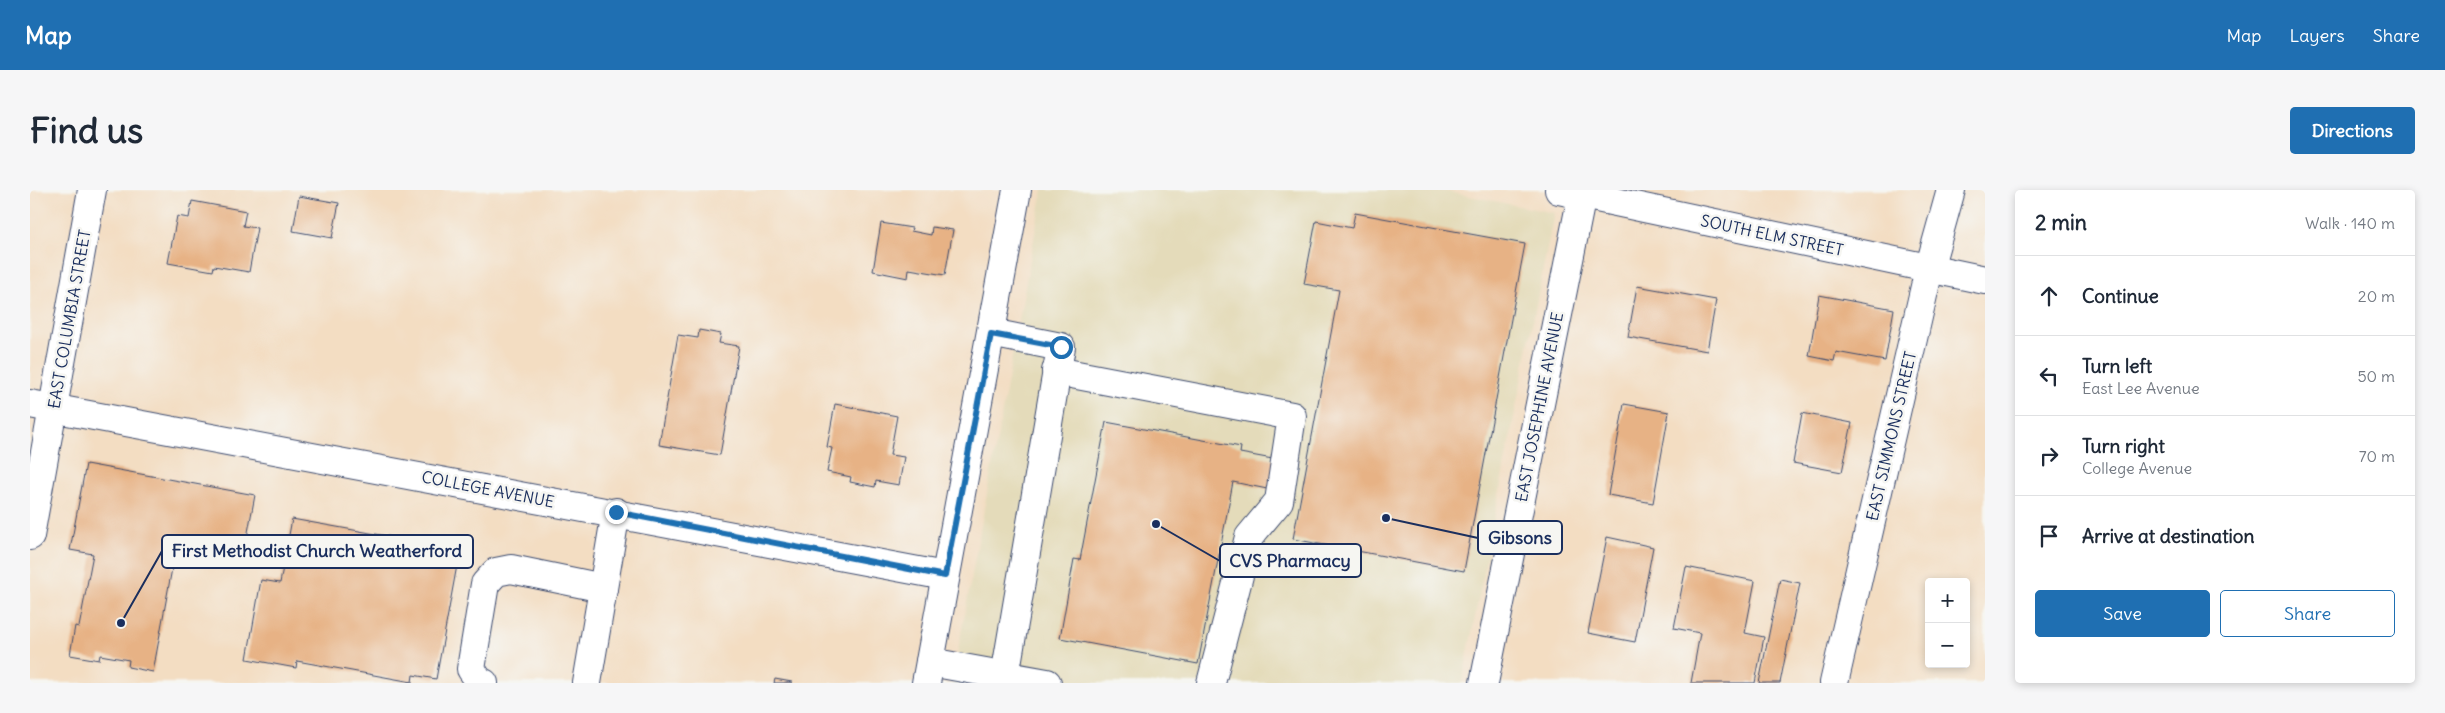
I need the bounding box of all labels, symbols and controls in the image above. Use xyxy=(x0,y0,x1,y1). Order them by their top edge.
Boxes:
text: Map xyxy=(25,20,72,50)
text: Map xyxy=(2226,24,2261,47)
text: Layers xyxy=(2289,24,2345,47)
text: Share xyxy=(2373,24,2420,47)
button: Directions xyxy=(2290,107,2415,154)
text: Find us xyxy=(30,108,143,152)
text: 2 min xyxy=(2035,209,2087,236)
street label: SOUTH ELM STREET xyxy=(1699,210,1845,260)
text: Walk · 140 m xyxy=(2305,213,2395,233)
street label: EAST COLUMBIA STREET xyxy=(43,228,95,410)
icon: ahead xyxy=(2035,282,2063,310)
text: Continue xyxy=(2082,284,2159,308)
text: 20 m xyxy=(2358,286,2395,306)
street label: EAST JOSEPHINE AVENUE xyxy=(1511,310,1567,504)
route start xyxy=(1050,336,1073,359)
street label: EAST SIMMONS STREET xyxy=(1862,349,1920,523)
text: Turn left xyxy=(2082,354,2152,378)
icon: left xyxy=(2035,362,2063,390)
text: 50 m xyxy=(2357,366,2395,386)
text: East Lee Avenue xyxy=(2082,378,2200,398)
text: Turn right xyxy=(2082,434,2165,458)
icon: right xyxy=(2035,442,2063,470)
text: 70 m xyxy=(2359,446,2395,466)
text: College Avenue xyxy=(2082,458,2192,478)
street label: COLLEGE AVENUE xyxy=(420,466,556,512)
route end xyxy=(605,501,628,524)
callout: Gibsons xyxy=(1478,521,1562,554)
icon: arrive xyxy=(2035,522,2063,550)
text: Arrive at destination xyxy=(2082,524,2255,548)
text: Gibsons xyxy=(1488,526,1552,549)
callout: First Methodist Church Weatherford xyxy=(162,535,473,568)
text: First Methodist Church Weatherford xyxy=(172,539,463,562)
callout: CVS Pharmacy xyxy=(1220,544,1361,577)
text: CVS Pharmacy xyxy=(1229,549,1351,572)
map controls xyxy=(1925,578,1970,668)
button: + xyxy=(1925,578,1970,623)
button: Save xyxy=(2035,590,2210,637)
button: Share xyxy=(2220,590,2395,637)
button: − xyxy=(1925,623,1970,668)

